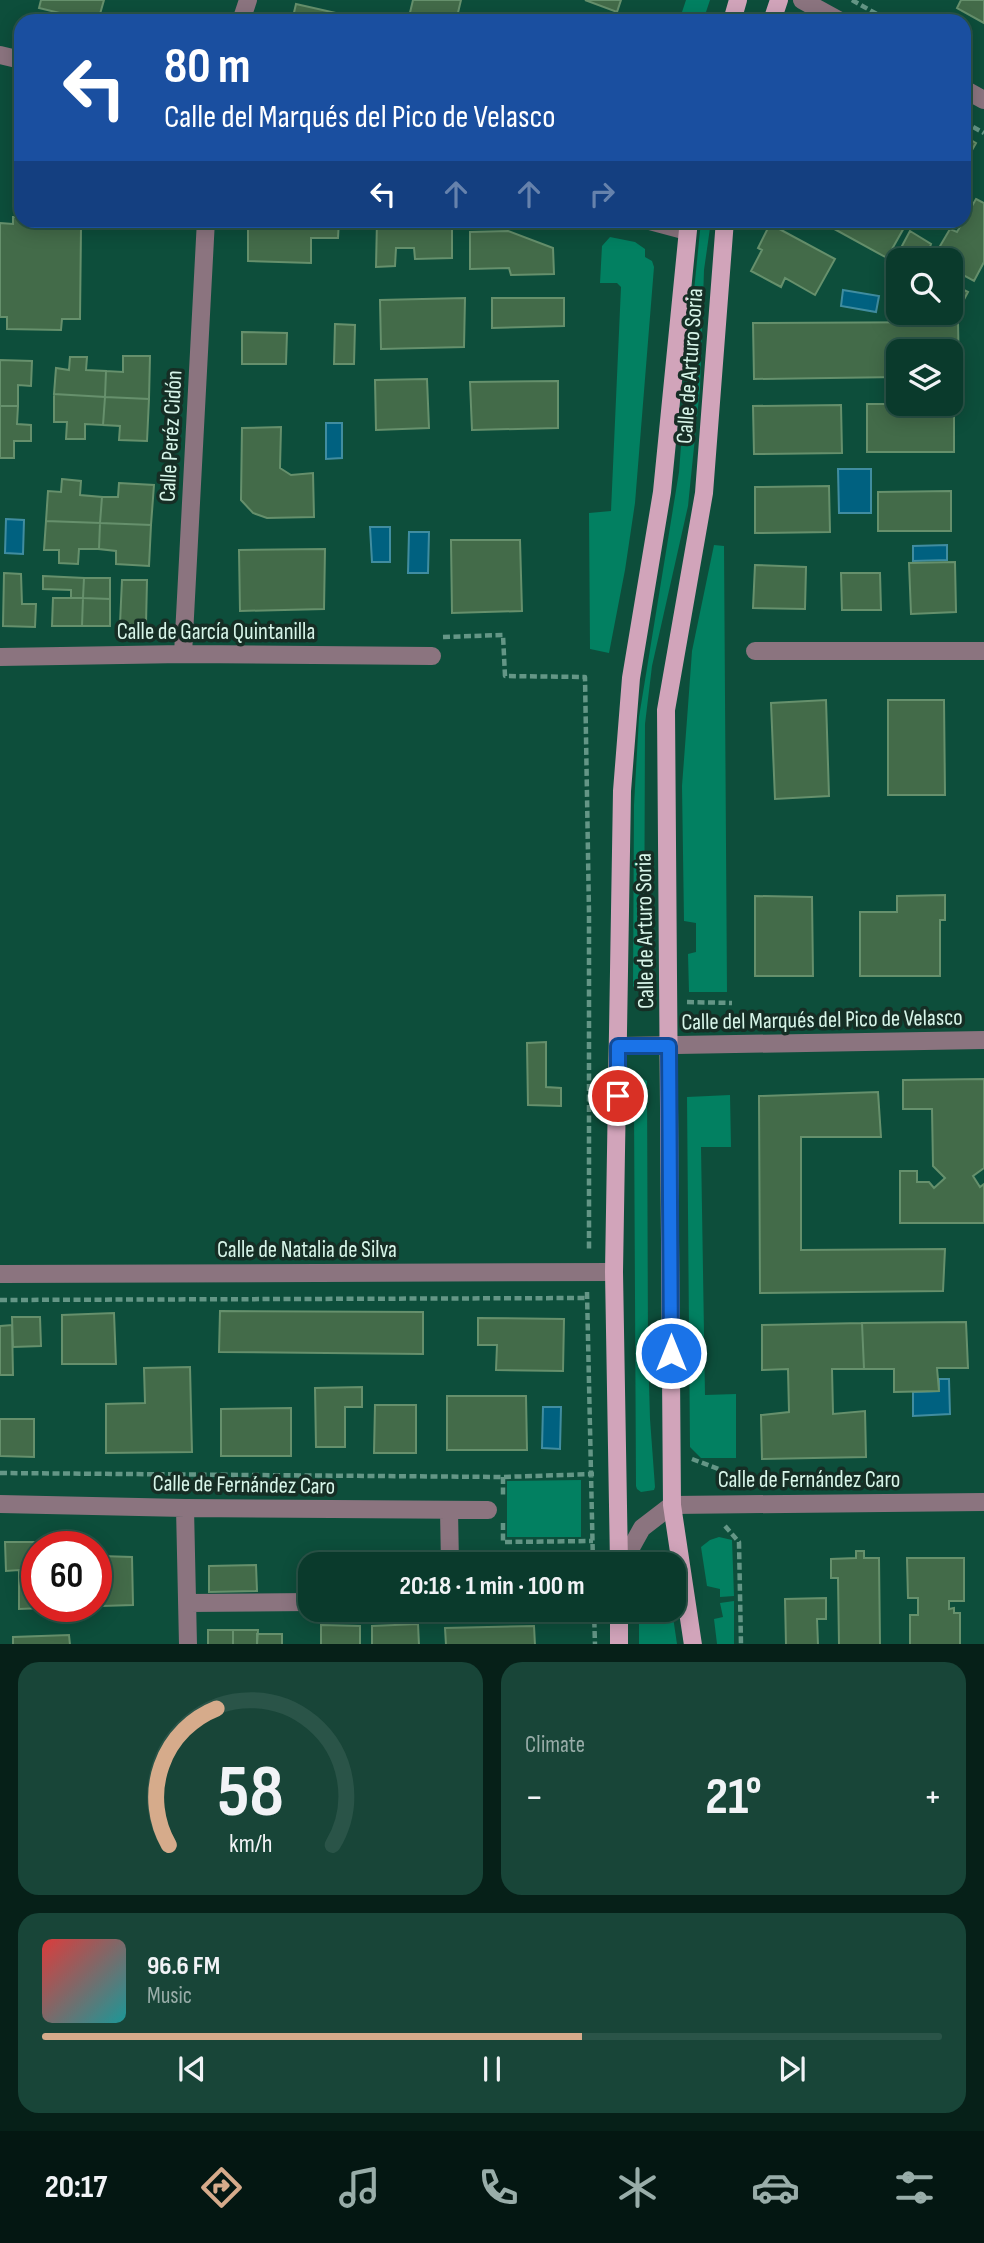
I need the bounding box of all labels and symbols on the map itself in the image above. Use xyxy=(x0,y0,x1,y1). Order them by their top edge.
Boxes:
street label: Calle de Arturo Soria xyxy=(671,287,709,445)
street label: Calle Peréz Cidón xyxy=(154,369,188,503)
street label: Calle de García Quintanilla xyxy=(117,618,315,646)
street label: Calle de Arturo Soria xyxy=(630,853,660,1009)
street label: Calle del Marqués del Pico de Velasco xyxy=(681,1004,963,1036)
pin xyxy=(588,1066,648,1126)
street label: Calle de Natalia de Silva xyxy=(217,1236,397,1264)
position arrow xyxy=(634,1316,708,1390)
street label: Calle de Fernández Caro xyxy=(718,1466,900,1494)
street label: Calle de Fernández Caro xyxy=(152,1469,335,1501)
speed limit sign: 60 xyxy=(21,1531,112,1622)

